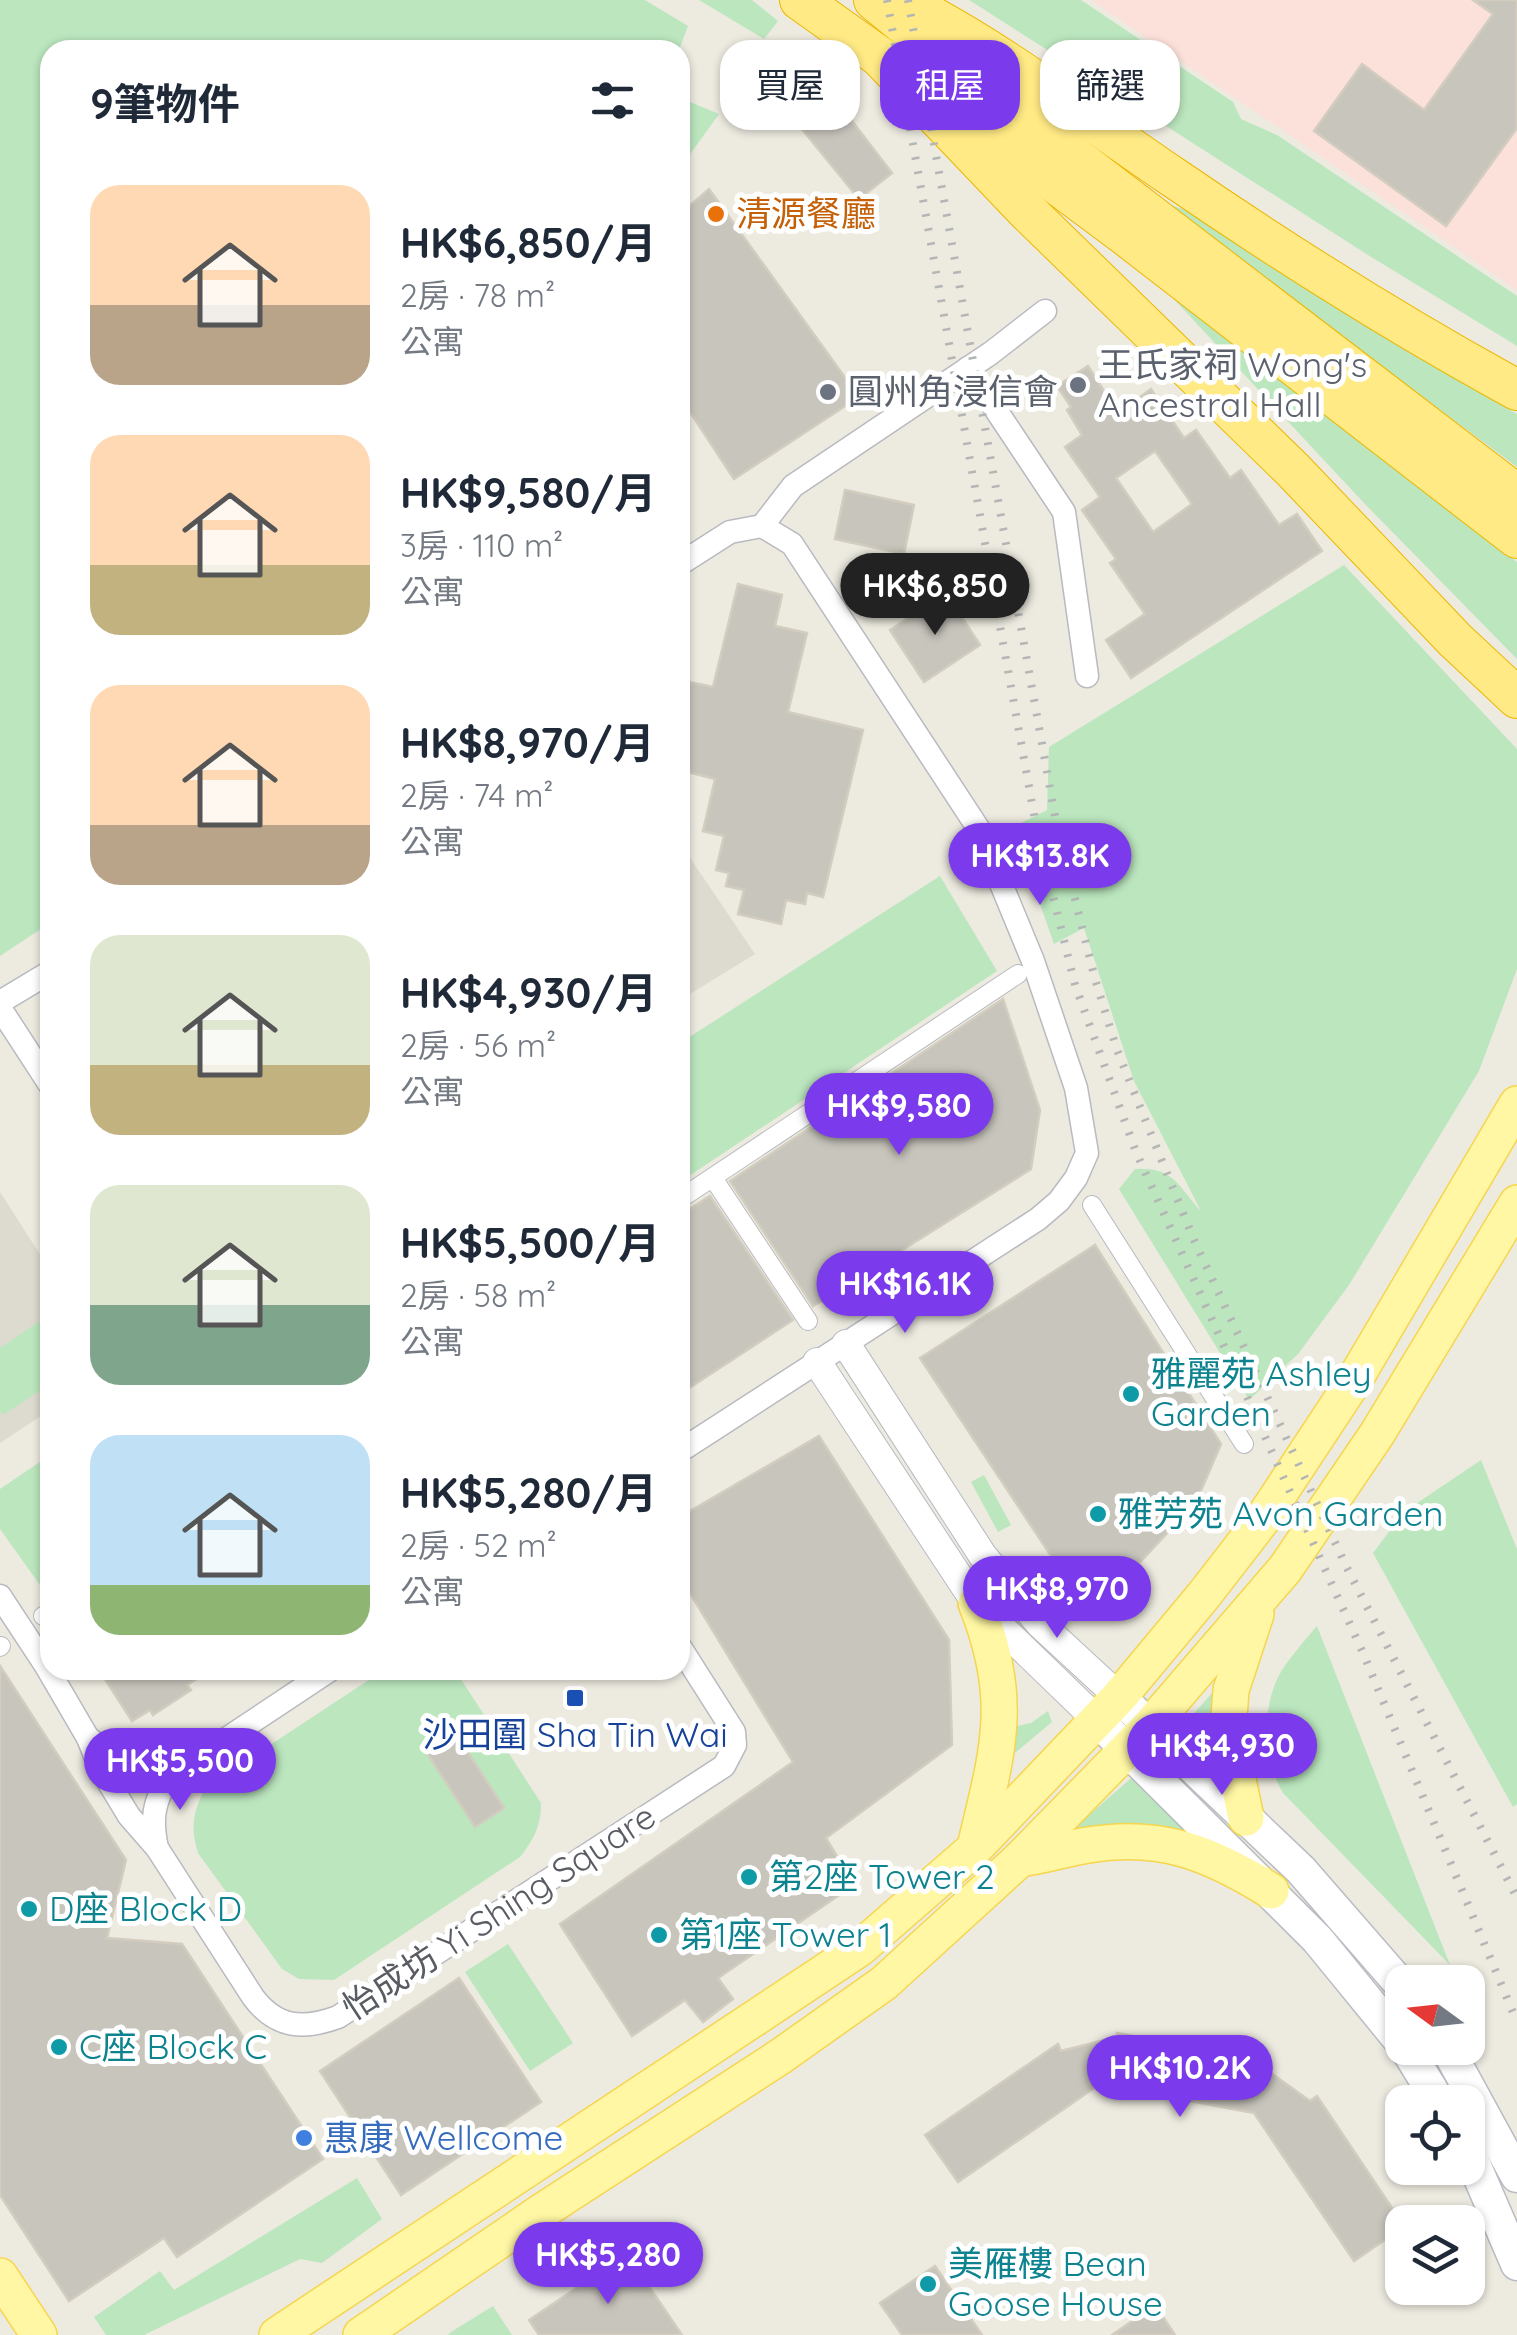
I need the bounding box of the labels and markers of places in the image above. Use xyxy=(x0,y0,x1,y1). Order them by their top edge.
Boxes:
place label: 清源餐廳 xyxy=(736,191,876,235)
marker: 清源餐廳 xyxy=(705,203,727,225)
place label: 王氏家祠 Wong's Ancestral Hall xyxy=(1098,342,1367,426)
place label: 圓州角浸信會 xyxy=(848,369,1058,413)
marker: 王氏家祠 Wong's Ancestral Hall xyxy=(1067,374,1089,396)
marker: 圓州角浸信會 xyxy=(817,381,839,403)
pin: HK$6,850 xyxy=(832,553,1038,638)
pin: HK$13.8K xyxy=(937,823,1143,908)
pin: HK$9,580 xyxy=(796,1073,1002,1158)
pin: HK$16.1K xyxy=(802,1251,1008,1336)
place label: 雅麗苑 Ashley Garden xyxy=(1151,1351,1372,1435)
marker: 雅麗苑 Ashley Garden xyxy=(1120,1383,1142,1405)
place label: 雅芳苑 Avon Garden xyxy=(1118,1491,1443,1535)
marker: 雅芳苑 Avon Garden xyxy=(1087,1503,1109,1525)
pin: HK$8,970 xyxy=(954,1556,1160,1641)
marker: 沙田圍 Sha Tin Wai xyxy=(564,1687,586,1709)
place label: 沙田圍 Sha Tin Wai xyxy=(422,1712,728,1756)
pin: HK$4,930 xyxy=(1119,1713,1325,1798)
pin: HK$5,500 xyxy=(77,1728,283,1813)
place label: 第2座 Tower 2 xyxy=(769,1854,995,1898)
marker: 第2座 Tower 2 xyxy=(738,1866,760,1888)
place label: D座 Block D xyxy=(49,1886,242,1930)
marker: D座 Block D xyxy=(18,1898,40,1920)
place label: 第1座 Tower 1 xyxy=(679,1912,892,1956)
marker: 第1座 Tower 1 xyxy=(648,1924,670,1946)
place label: C座 Block C xyxy=(79,2024,267,2068)
pin: HK$10.2K xyxy=(1077,2035,1283,2120)
marker: C座 Block C xyxy=(48,2036,70,2058)
place label: 惠康 Wellcome xyxy=(324,2115,563,2159)
marker: 惠康 Wellcome xyxy=(293,2127,315,2149)
pin: HK$5,280 xyxy=(505,2222,711,2307)
place label: 美雁樓 Bean Goose House xyxy=(948,2241,1163,2325)
marker: 美雁樓 Bean Goose House xyxy=(917,2273,939,2295)

